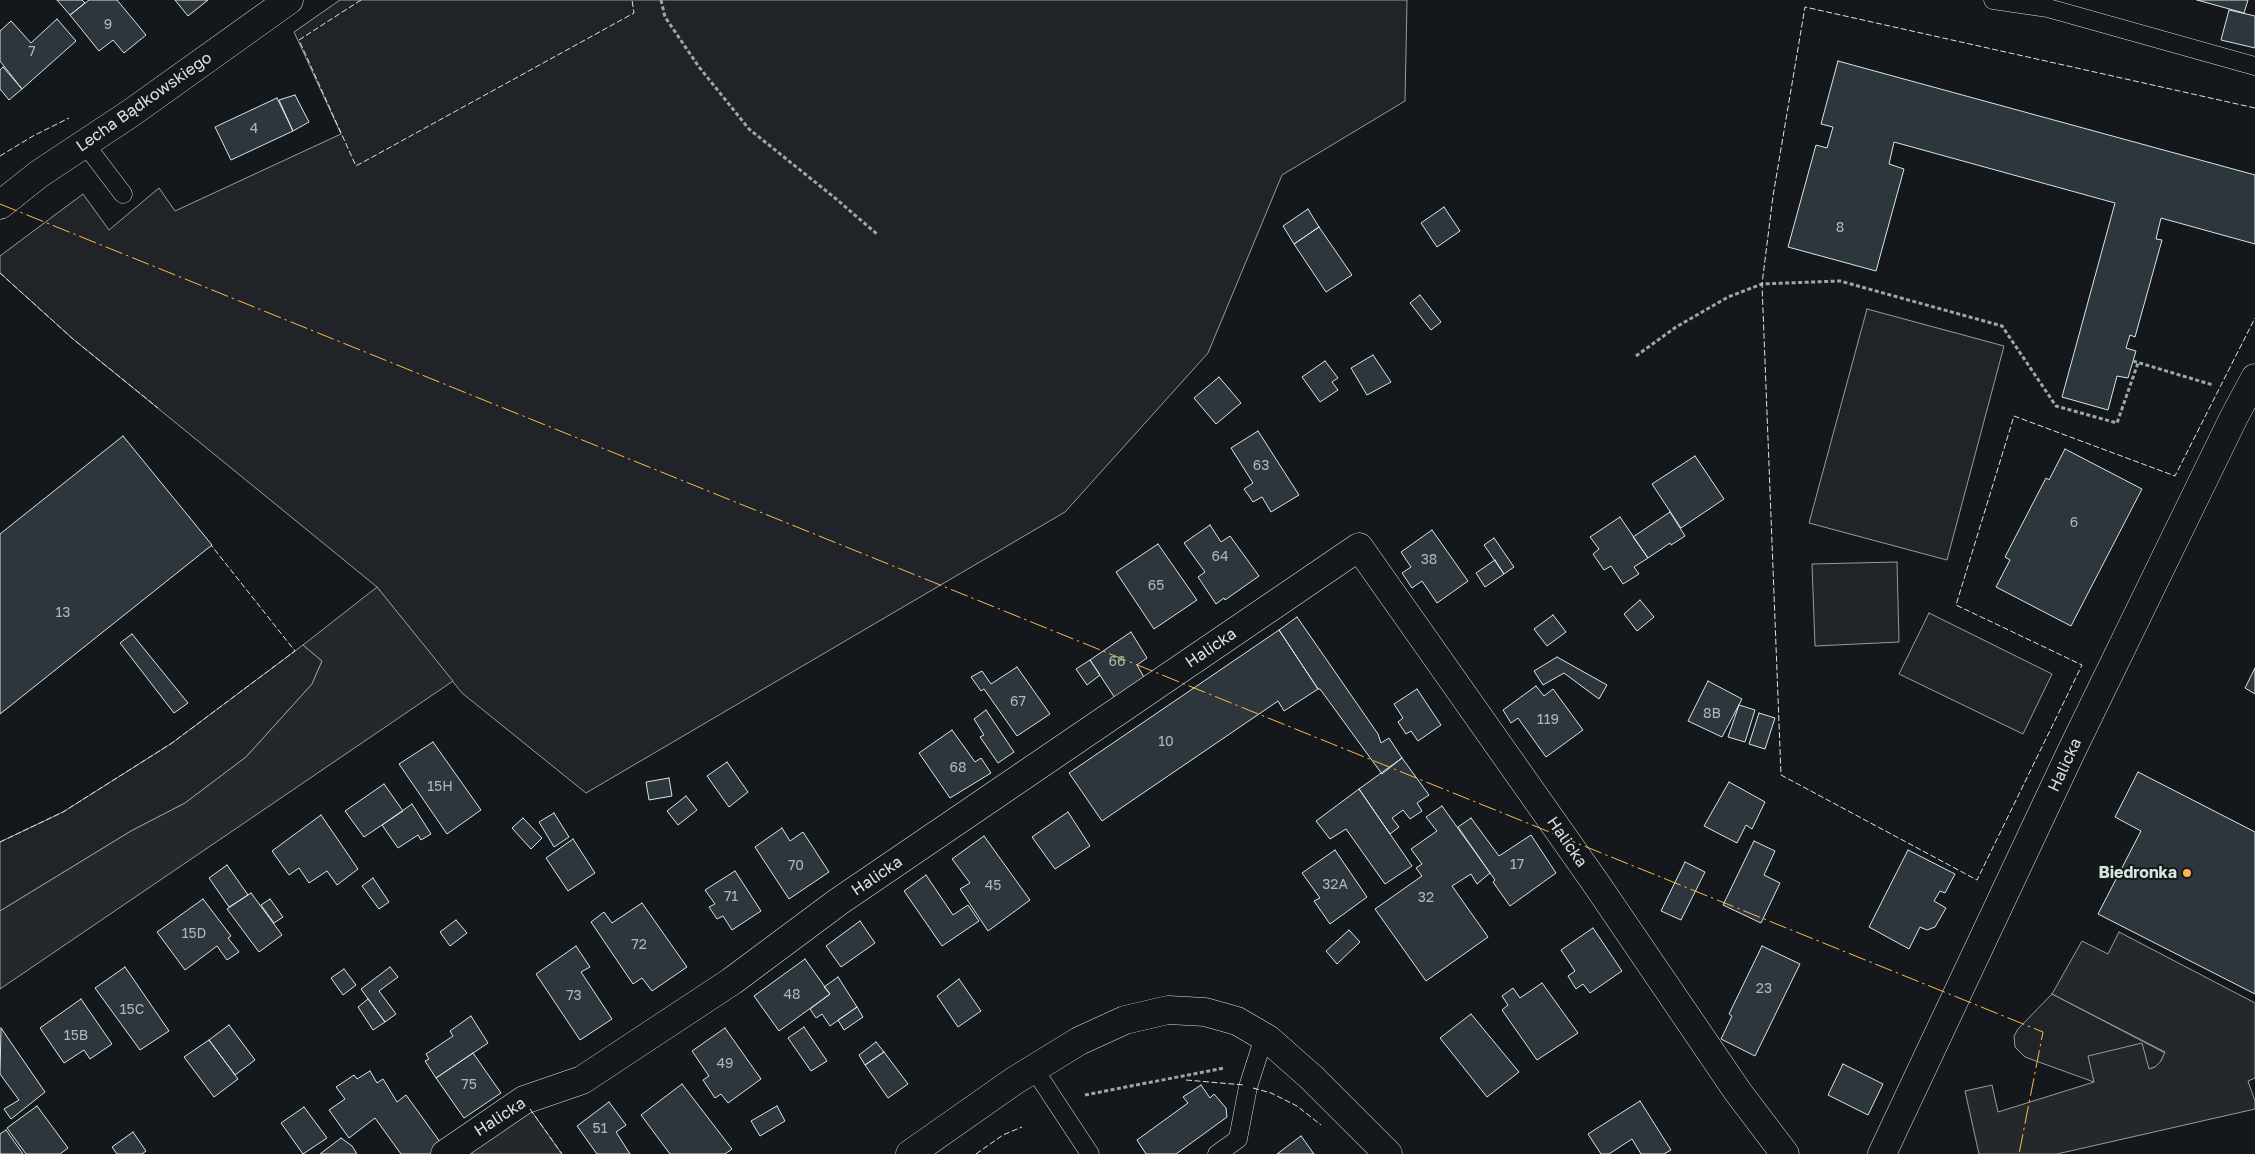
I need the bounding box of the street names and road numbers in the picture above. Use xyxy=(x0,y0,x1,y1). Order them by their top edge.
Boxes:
street label: Lecha Bądkowskiego xyxy=(73,48,215,156)
street label: Halicka xyxy=(1182,624,1240,672)
street label: Halicka xyxy=(2044,735,2086,795)
street label: Halicka xyxy=(1543,813,1591,871)
street label: Halicka xyxy=(848,852,906,900)
street label: Halicka xyxy=(471,1093,529,1141)

